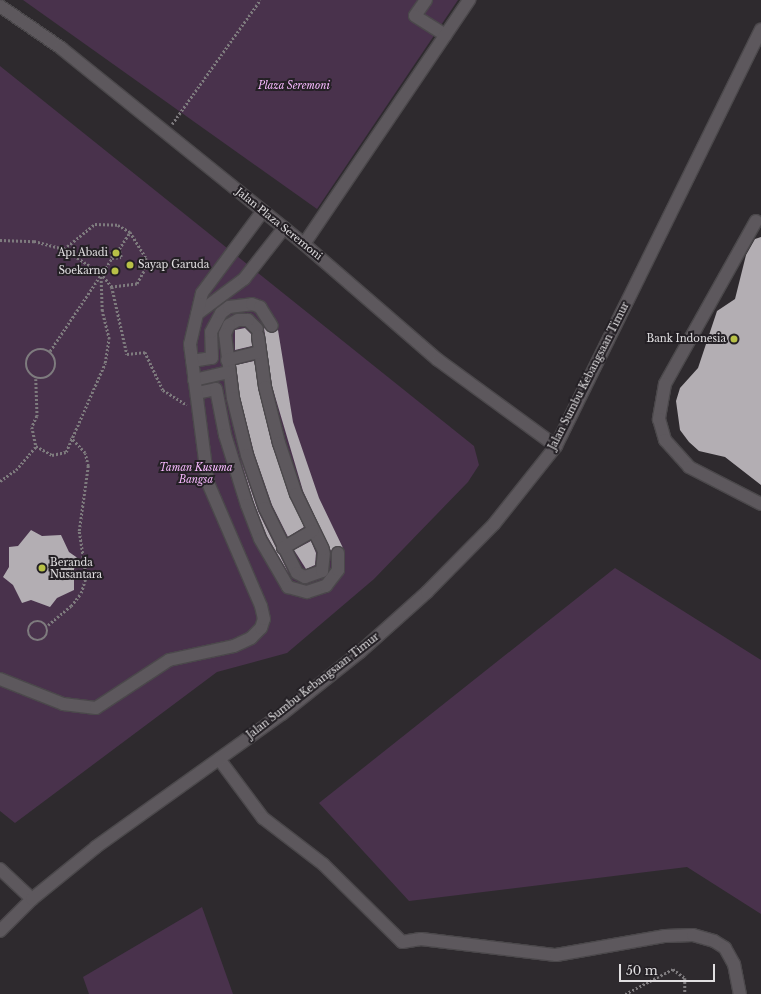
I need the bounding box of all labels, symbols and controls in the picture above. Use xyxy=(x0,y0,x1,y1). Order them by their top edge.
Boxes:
park label: Plaza Seremoni xyxy=(258,80,330,92)
street label: Jalan Plaza Seremoni xyxy=(233,186,325,262)
place label: Api Abadi xyxy=(57,247,108,259)
marker: Api Abadi xyxy=(111,248,121,258)
place label: Sayap Garuda xyxy=(138,259,209,271)
marker: Sayap Garuda xyxy=(125,260,135,270)
place label: Soekarno xyxy=(58,265,107,277)
marker: Soekarno xyxy=(110,266,120,276)
street label: Jalan Sumbu Kebangsaan Timur xyxy=(546,300,632,452)
place label: Bank Indonesia xyxy=(646,333,726,345)
marker: Bank Indonesia xyxy=(729,334,739,344)
park label: Taman Kusuma Bangsa xyxy=(159,461,233,484)
place label: Beranda Nusantara xyxy=(50,556,102,580)
marker: Beranda Nusantara xyxy=(37,563,47,573)
street label: Jalan Sumbu Kebangsaan Timur xyxy=(244,631,382,741)
scale bar xyxy=(621,956,717,982)
text: 50 m xyxy=(626,963,658,978)

